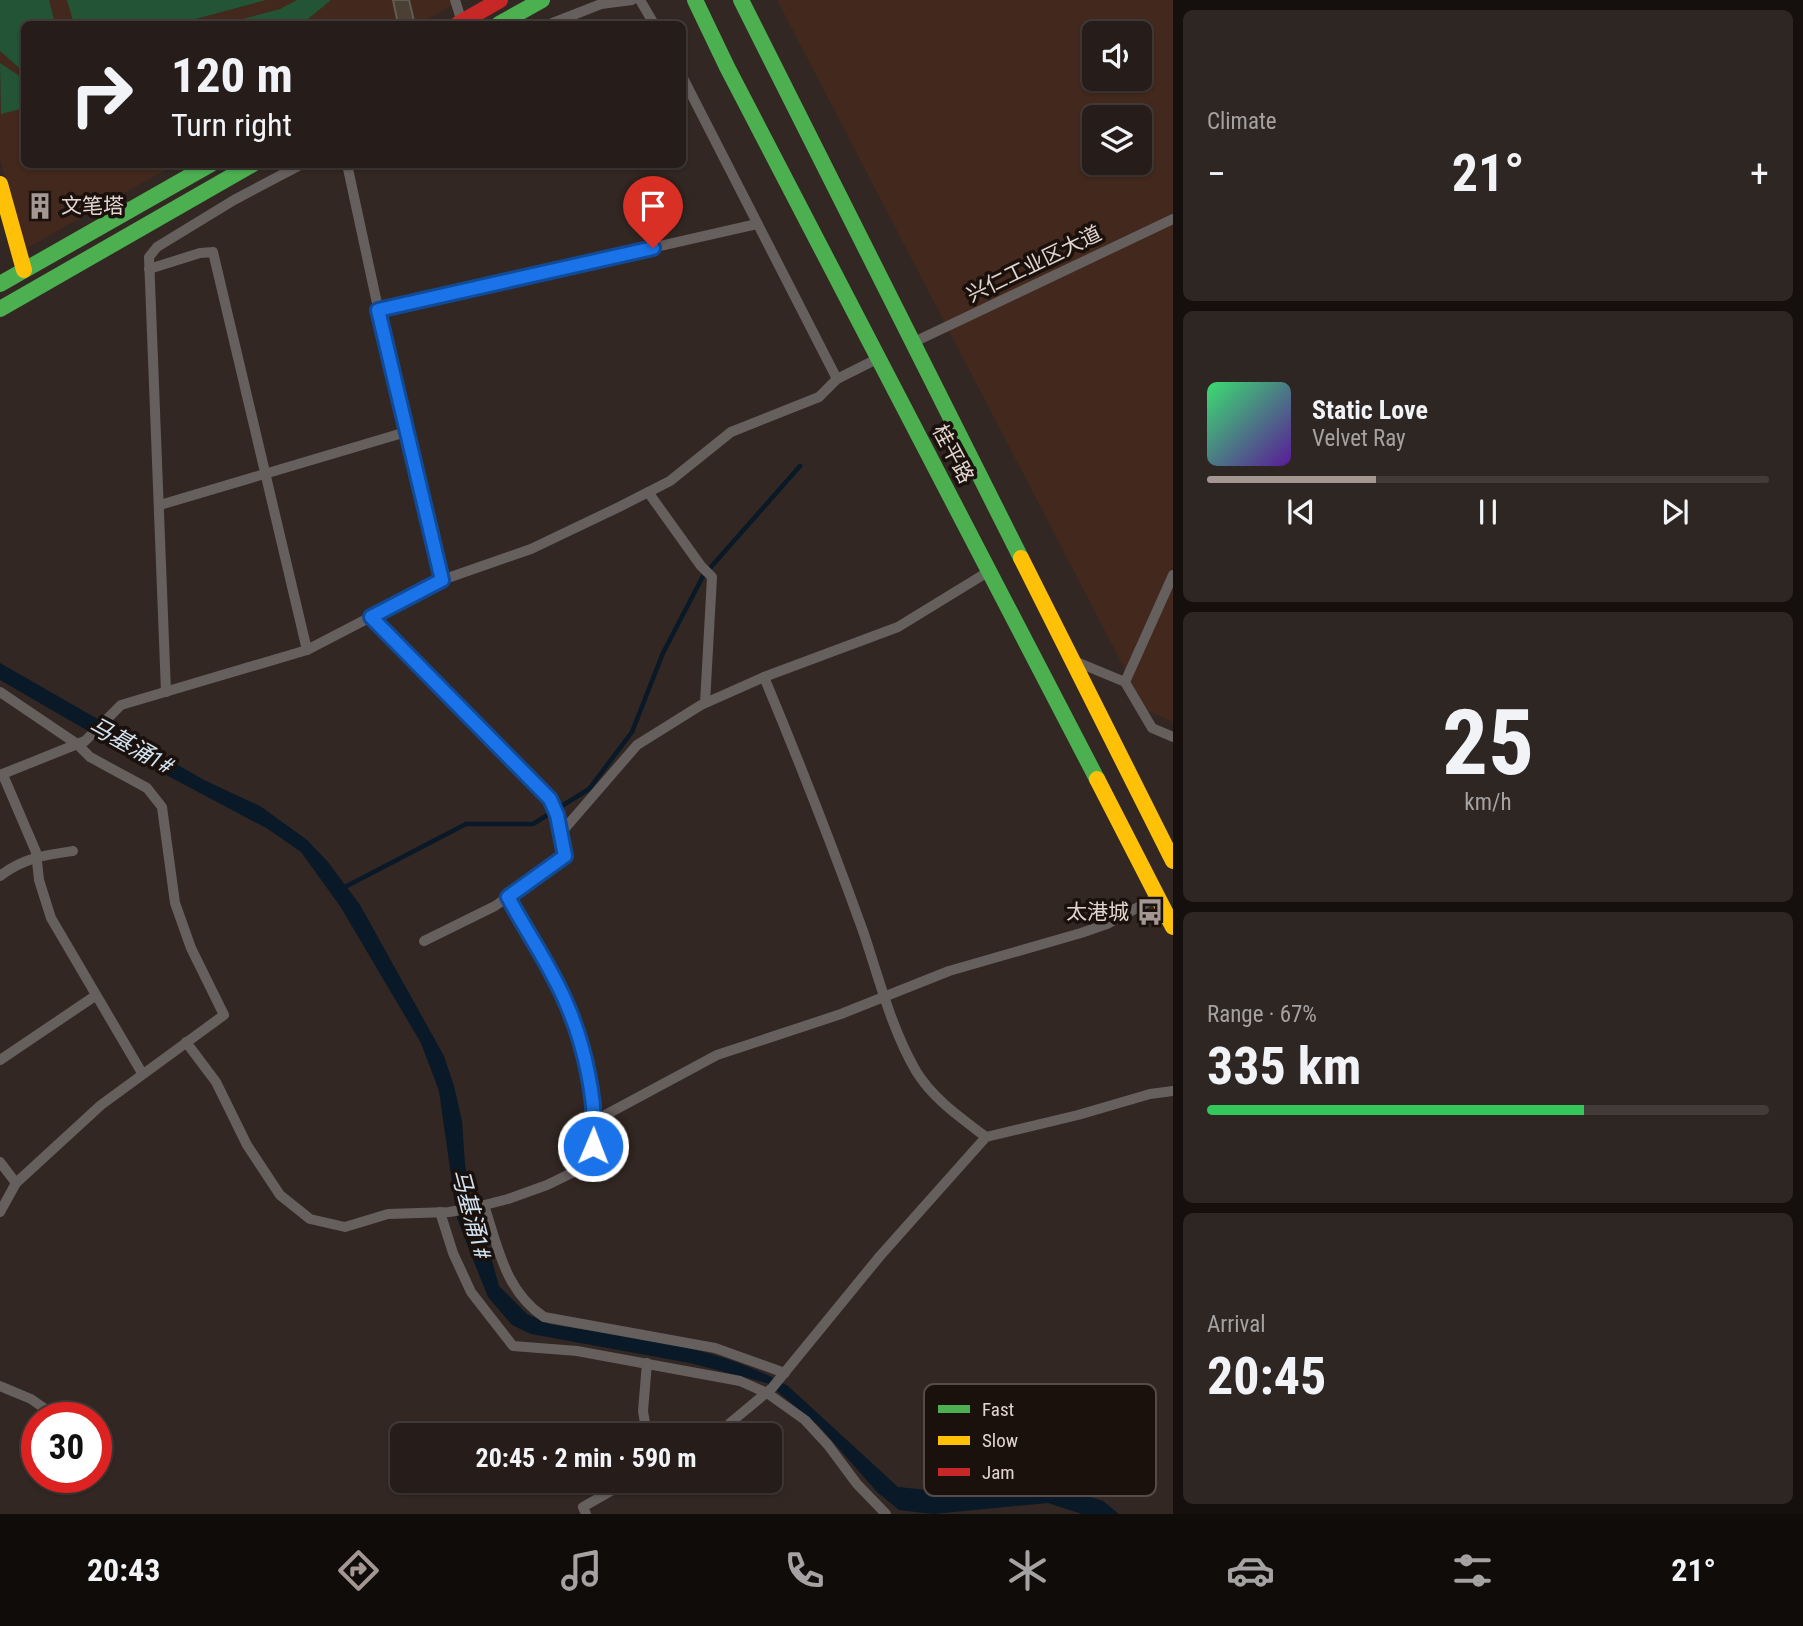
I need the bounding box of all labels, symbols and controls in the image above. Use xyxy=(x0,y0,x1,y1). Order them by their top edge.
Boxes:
map controls xyxy=(1082,21,1152,175)
button: sound xyxy=(1082,21,1152,91)
text: 120 m xyxy=(171,47,293,104)
icon: right xyxy=(56,49,147,140)
button: layers xyxy=(1082,105,1152,175)
text: Turn right xyxy=(171,106,292,144)
text: Climate xyxy=(1207,108,1277,135)
text: 21° xyxy=(1452,143,1524,204)
text: − xyxy=(1207,152,1226,196)
text: + xyxy=(1750,152,1769,196)
pin xyxy=(623,176,683,248)
icon: arrive xyxy=(634,187,672,225)
building icon: 文笔塔 xyxy=(25,191,55,221)
place label: 文笔塔 xyxy=(61,194,124,218)
street label: 兴仁工业区大道 xyxy=(963,221,1105,307)
text: Static Love xyxy=(1312,395,1428,425)
street label: 桂平路 xyxy=(928,421,978,487)
text: Velvet Ray xyxy=(1312,425,1406,452)
icon: previous xyxy=(1282,493,1320,531)
icon: pause xyxy=(1469,493,1507,531)
icon: next xyxy=(1656,493,1694,531)
text: 25 xyxy=(1442,690,1534,796)
water label: 马基涌1# xyxy=(84,712,179,781)
text: km/h xyxy=(1464,789,1512,816)
bus stop icon: 太港城 xyxy=(1135,897,1165,927)
place label: 太港城 xyxy=(1066,900,1129,924)
text: Range · 67% xyxy=(1207,1001,1317,1028)
text: 335 km xyxy=(1207,1036,1361,1097)
position arrow xyxy=(556,1109,630,1183)
water label: 马基涌1# xyxy=(446,1166,496,1263)
text: Arrival xyxy=(1207,1311,1266,1338)
text: 20:45 xyxy=(1207,1346,1326,1407)
legend xyxy=(924,1384,1156,1496)
text: Fast xyxy=(982,1398,1014,1421)
speed limit sign: 30 xyxy=(21,1402,112,1493)
text: Slow xyxy=(982,1429,1018,1452)
text: 20:45 · 2 min · 590 m xyxy=(476,1443,696,1473)
text: Jam xyxy=(982,1461,1015,1484)
icon: directions xyxy=(334,1546,383,1595)
icon: music xyxy=(557,1546,606,1595)
icon: phone xyxy=(780,1546,829,1595)
icon: climate xyxy=(1003,1546,1052,1595)
icon: car xyxy=(1226,1546,1275,1595)
icon: filters xyxy=(1448,1546,1497,1595)
text: 20:43 xyxy=(87,1551,160,1589)
text: 21° xyxy=(1671,1551,1716,1589)

